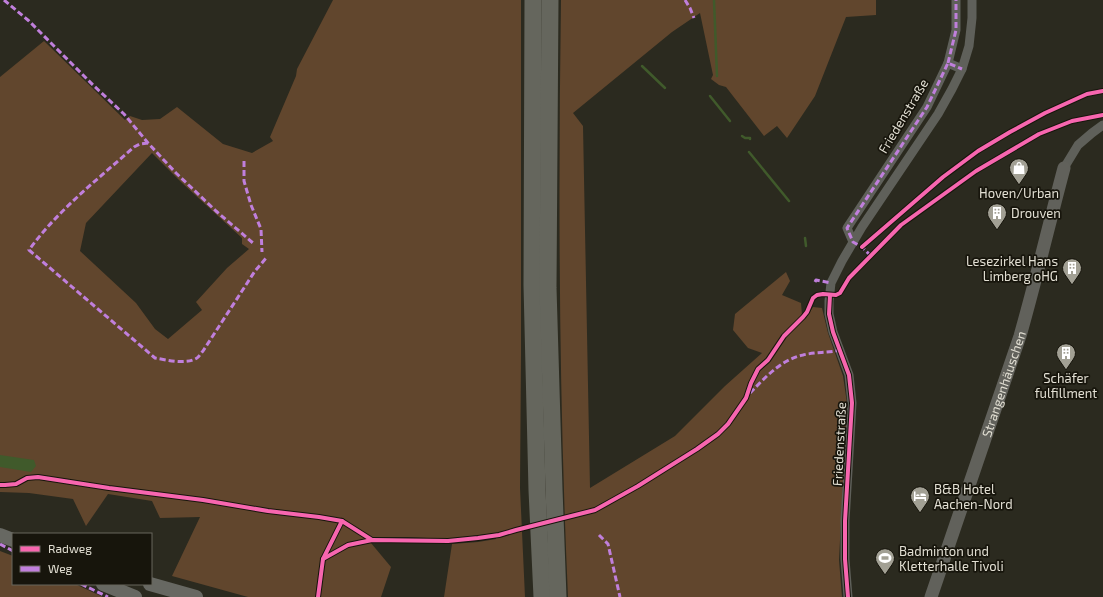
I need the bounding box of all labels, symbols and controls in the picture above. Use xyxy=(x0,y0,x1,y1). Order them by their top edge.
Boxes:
street label: Friedenstraße xyxy=(875,76,931,156)
shop icon: Hoven/Urban xyxy=(1008,157,1030,185)
place label: Hoven/Urban xyxy=(979,185,1059,201)
building icon: Drouven xyxy=(986,202,1008,230)
place label: Drouven xyxy=(1011,205,1061,221)
place label: Lesezirkel Hans Limberg oHG xyxy=(966,253,1058,284)
building icon: Lesezirkel Hans Limberg oHG xyxy=(1061,257,1083,285)
street label: Strangenhäuschen xyxy=(978,329,1029,439)
building icon: Schäfer fulfillment xyxy=(1055,342,1077,370)
place label: Schäfer fulfillment xyxy=(1035,370,1097,401)
street label: Friedenstraße xyxy=(829,402,849,486)
place label: B&B Hotel Aachen-Nord xyxy=(934,481,1013,512)
hotel icon: B&B Hotel Aachen-Nord xyxy=(909,485,931,513)
legend xyxy=(12,533,152,585)
text: Radweg xyxy=(48,541,92,555)
place label: Badminton und Kletterhalle Tivoli xyxy=(899,543,1004,574)
sports icon: Badminton und Kletterhalle Tivoli xyxy=(874,547,896,575)
text: Weg xyxy=(48,561,73,575)

